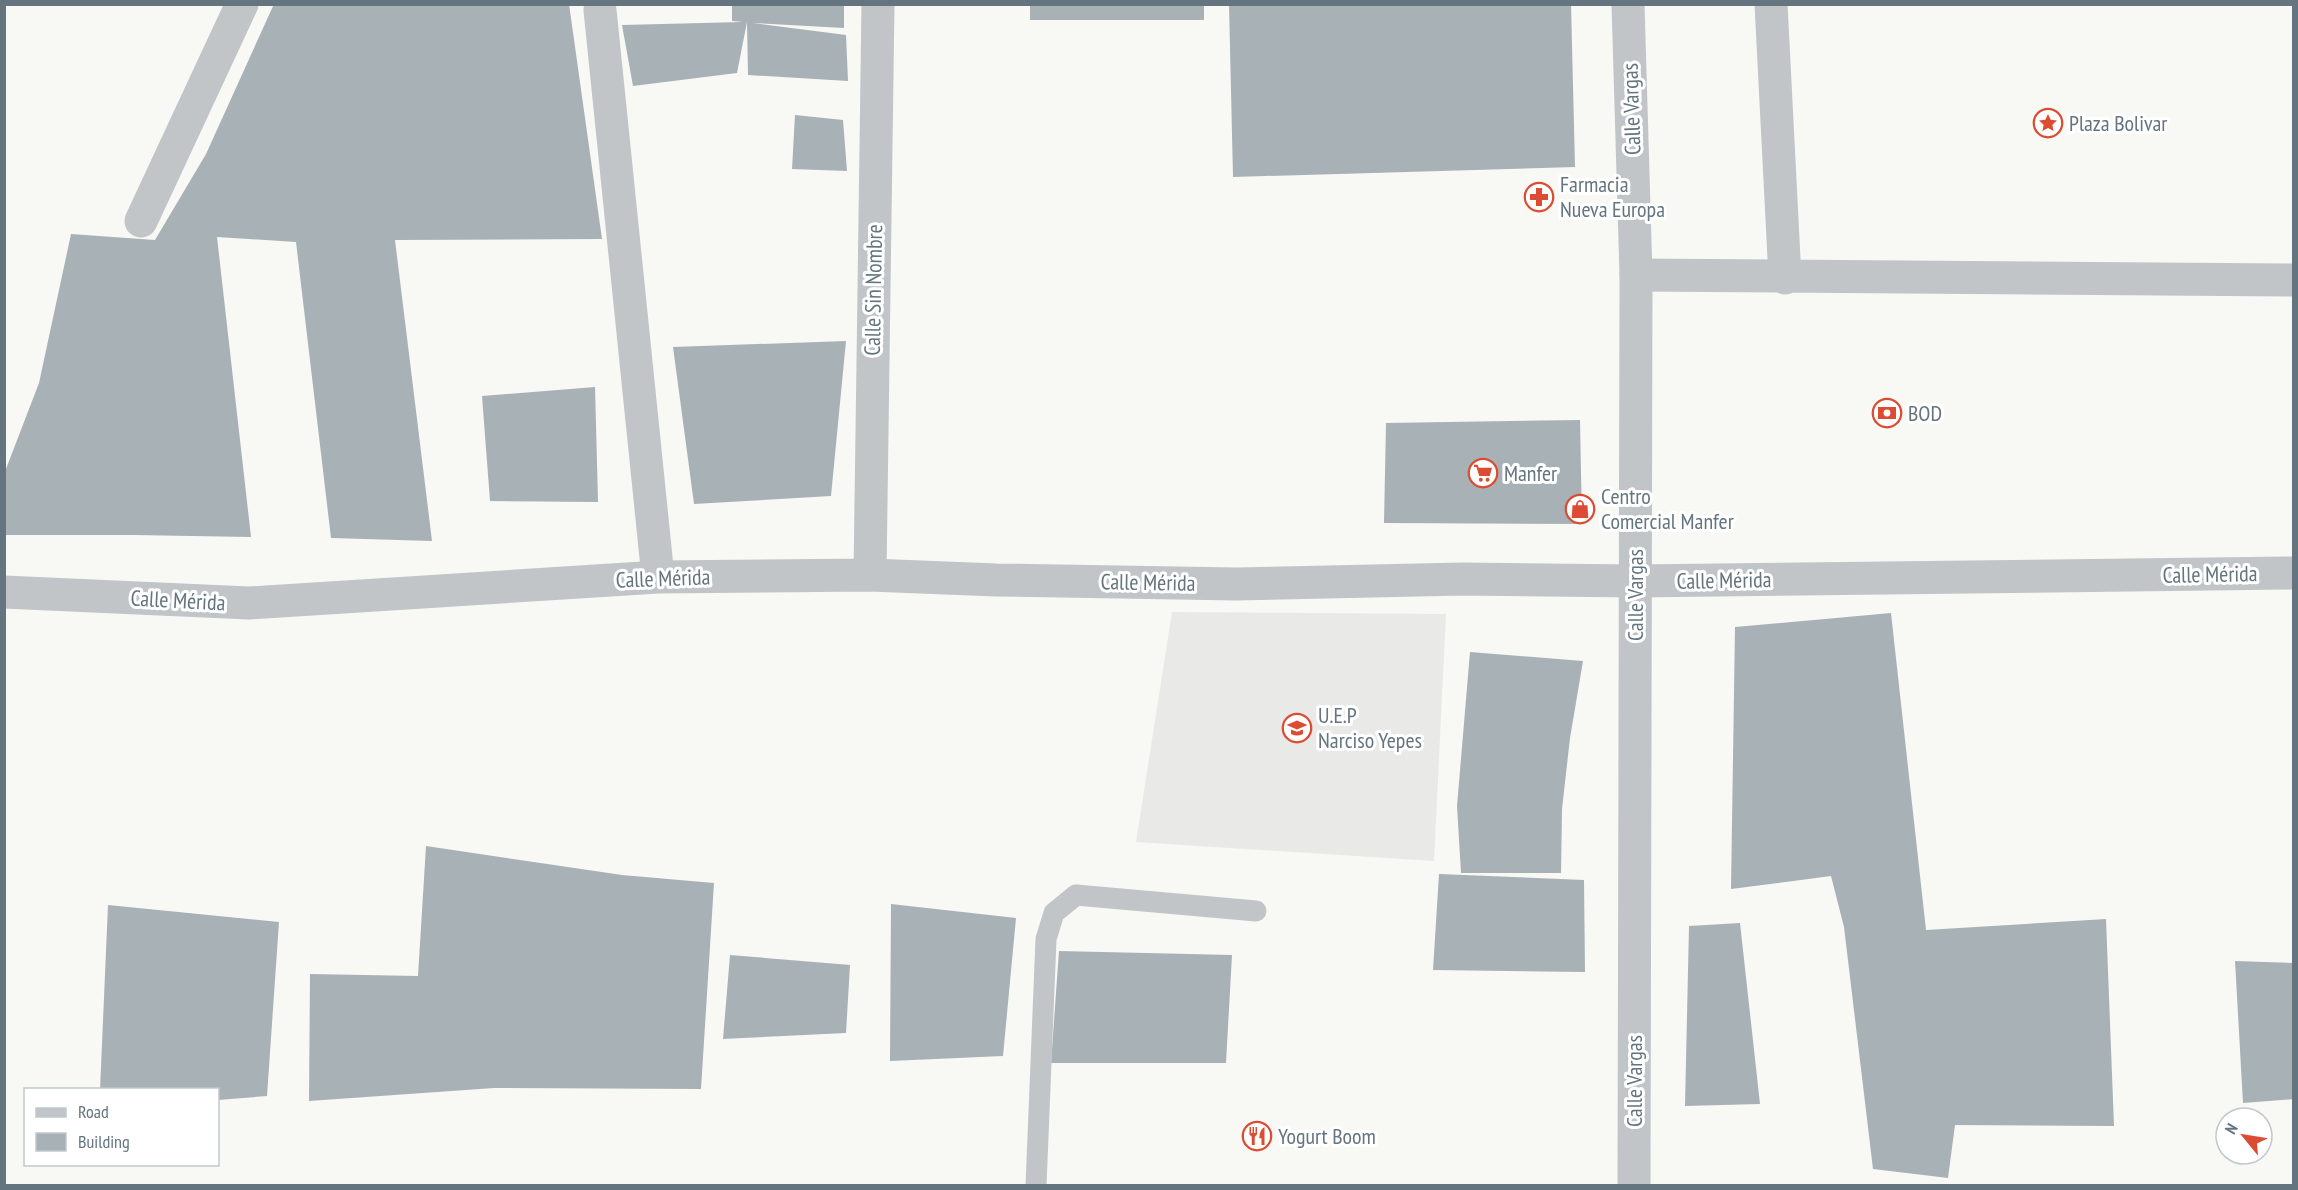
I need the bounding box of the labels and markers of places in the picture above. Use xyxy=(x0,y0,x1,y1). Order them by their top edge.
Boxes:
place icon: Plaza Bolivar xyxy=(2032,107,2064,139)
place label: Plaza Bolivar xyxy=(2069,109,2167,137)
place label: Farmacia Nueva Europa xyxy=(1560,170,1665,223)
pharmacy icon: Farmacia Nueva Europa xyxy=(1523,181,1555,213)
bank icon: BOD xyxy=(1871,397,1903,429)
place label: BOD xyxy=(1908,399,1942,427)
supermarket icon: Manfer xyxy=(1467,457,1499,489)
place label: Manfer xyxy=(1504,459,1557,487)
place label: Centro Comercial Manfer xyxy=(1601,482,1734,535)
shop icon: Centro Comercial Manfer xyxy=(1564,493,1596,525)
place label: U.E.P Narciso Yepes xyxy=(1318,701,1422,754)
school or university icon: U.E.P Narciso Yepes xyxy=(1281,712,1313,744)
restaurant icon: Yogurt Boom xyxy=(1241,1120,1273,1152)
place label: Yogurt Boom xyxy=(1278,1122,1376,1150)

